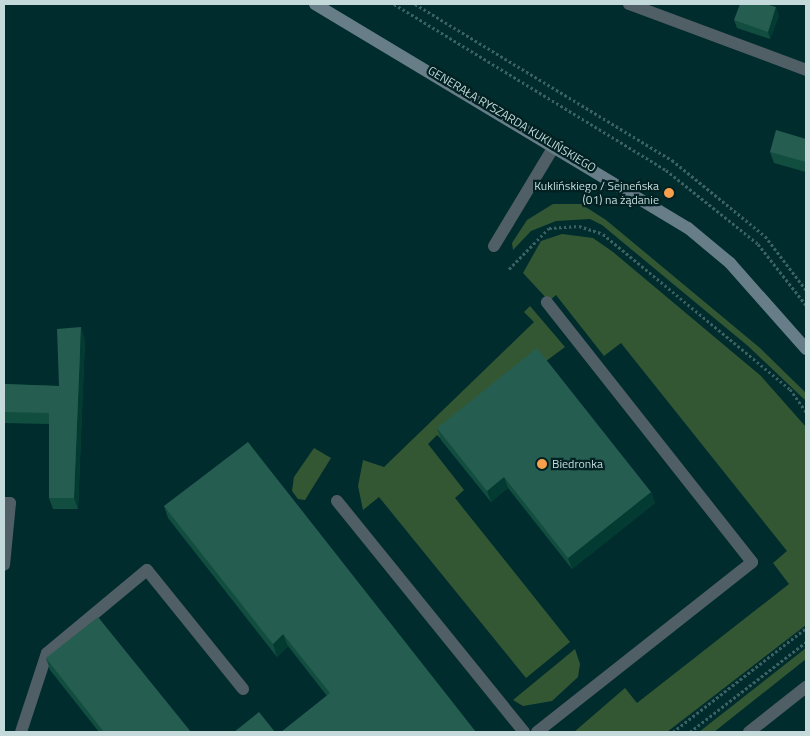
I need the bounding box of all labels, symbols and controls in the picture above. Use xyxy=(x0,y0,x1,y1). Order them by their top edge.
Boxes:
street label: GENERAŁA RYSZARDA KUKLIŃSKIEGO xyxy=(425,63,599,175)
place label: Kuklińskiego / Sejneńska (01) na żądanie xyxy=(534,179,659,207)
marker: Kuklińskiego / Sejneńska (01) na żądanie xyxy=(663,187,675,199)
place label: Biedronka xyxy=(552,457,603,471)
marker: Biedronka xyxy=(536,458,548,470)

